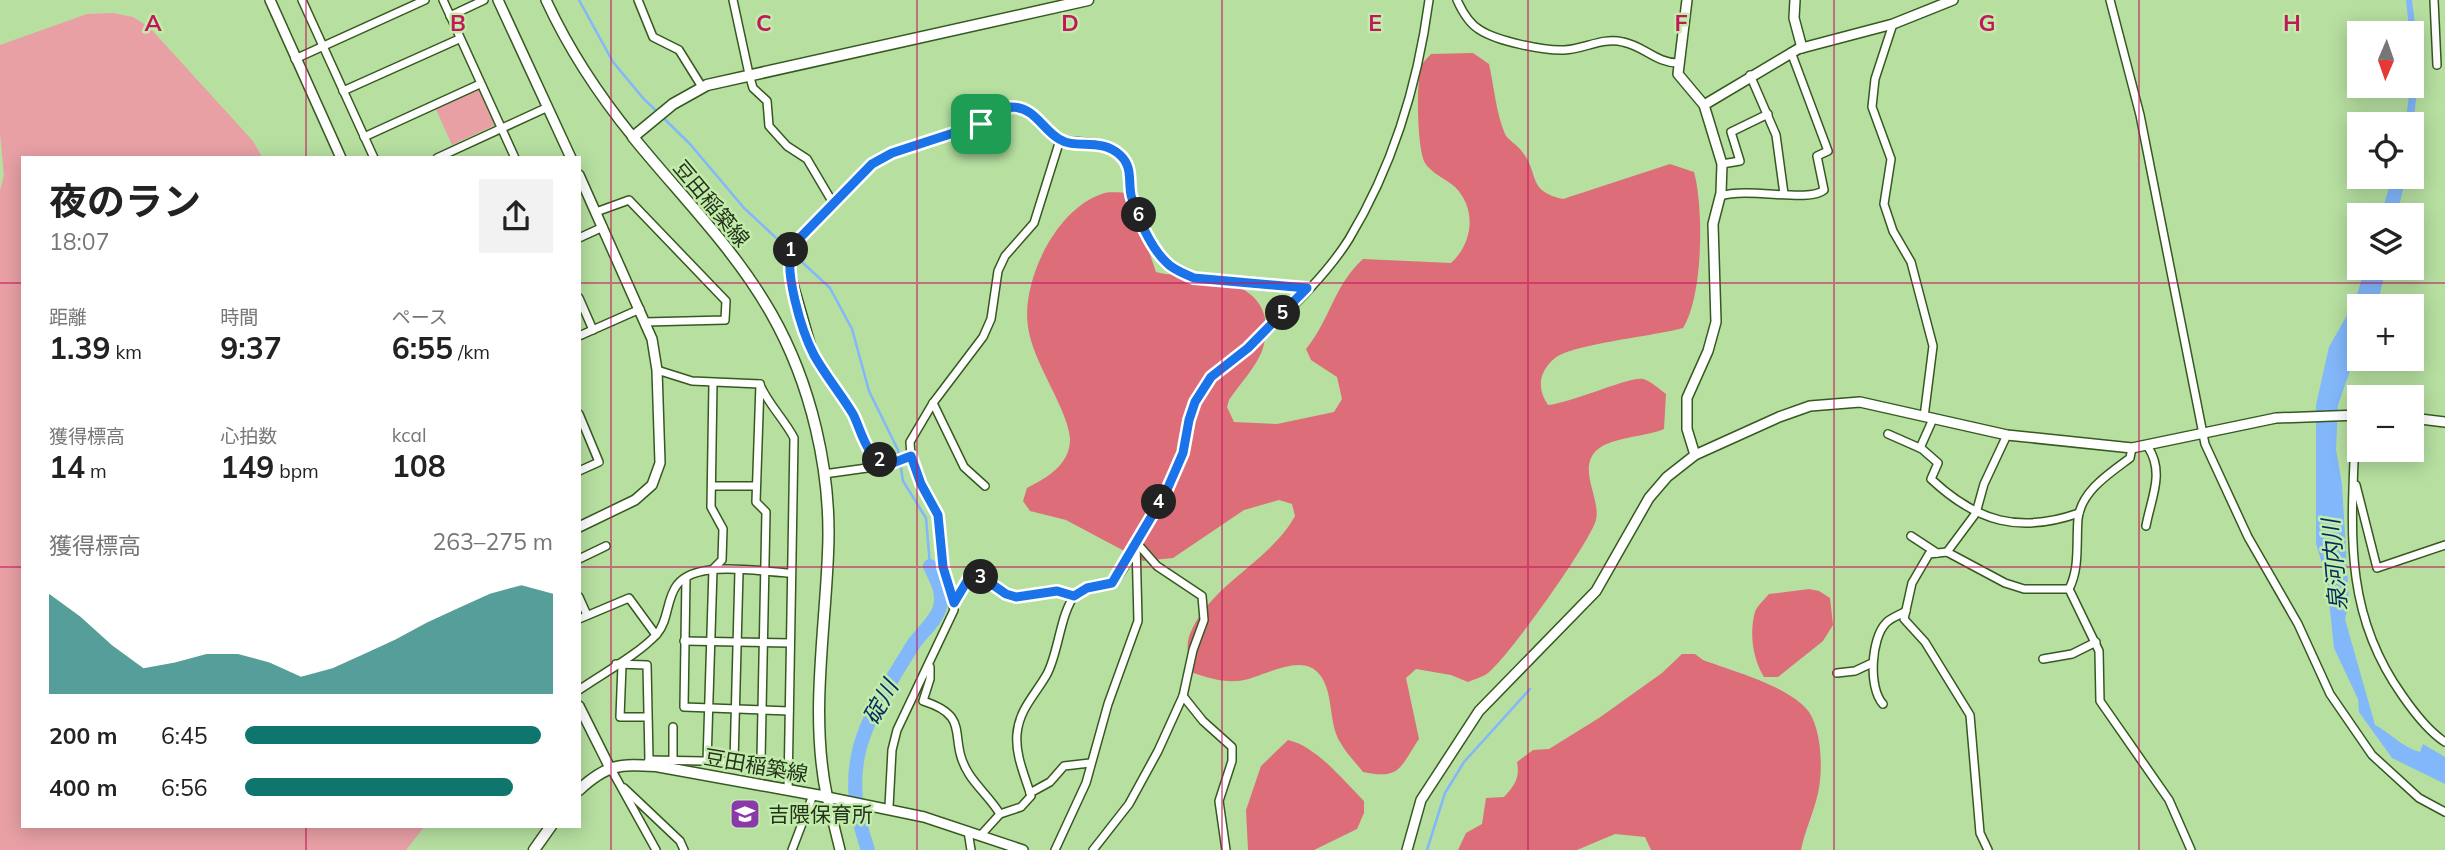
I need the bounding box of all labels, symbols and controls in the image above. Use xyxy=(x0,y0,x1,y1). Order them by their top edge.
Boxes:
text: A xyxy=(144,8,162,37)
text: B xyxy=(450,8,466,37)
text: C xyxy=(756,8,772,37)
text: D xyxy=(1061,8,1079,37)
text: E xyxy=(1368,8,1382,37)
text: F xyxy=(1674,8,1688,37)
text: G xyxy=(1978,8,1996,37)
text: H xyxy=(2283,8,2301,37)
north arrow xyxy=(2347,21,2424,98)
map controls xyxy=(2347,21,2424,462)
pin xyxy=(951,94,1011,154)
icon: arrive xyxy=(962,105,1000,143)
button: locate xyxy=(2347,112,2424,189)
street label: 豆田稲築線 xyxy=(668,154,756,252)
text: 夜のラン xyxy=(49,177,201,225)
button: share xyxy=(479,179,553,253)
pin: 6 xyxy=(1122,198,1156,232)
text: 6 xyxy=(1133,202,1144,226)
button: layers xyxy=(2347,203,2424,280)
text: 18:07 xyxy=(49,227,109,256)
pin: 1 xyxy=(774,232,808,268)
text: 1 xyxy=(785,237,796,261)
button: + xyxy=(2347,294,2424,371)
pin: 5 xyxy=(1266,296,1300,330)
text: 5 xyxy=(1277,300,1288,324)
text: 距離 xyxy=(49,305,87,329)
text: 時間 xyxy=(220,305,258,329)
text: ペース xyxy=(392,305,448,329)
text: 1.39 xyxy=(49,329,110,367)
text: 9:37 xyxy=(220,329,282,367)
text: 6:55 xyxy=(392,329,453,367)
text: km xyxy=(110,340,142,364)
text: /km xyxy=(453,340,490,364)
button: − xyxy=(2347,385,2424,462)
text: kcal xyxy=(392,423,426,447)
text: 獲得標高 xyxy=(49,424,125,448)
text: 心拍数 xyxy=(220,424,277,448)
pin: 2 xyxy=(862,442,898,477)
text: 108 xyxy=(392,447,446,485)
text: 2 xyxy=(874,447,885,471)
text: 14 xyxy=(49,448,85,486)
text: 149 xyxy=(220,448,274,486)
text: m xyxy=(85,459,107,483)
text: bpm xyxy=(274,459,319,483)
pin: 4 xyxy=(1142,484,1176,520)
text: 4 xyxy=(1153,489,1164,513)
water label: 泉河内川 xyxy=(2315,515,2352,612)
text: 263–275 m xyxy=(432,527,553,556)
text: 獲得標高 xyxy=(49,531,141,560)
pin: 3 xyxy=(964,560,998,594)
text: 3 xyxy=(975,564,986,588)
water label: 碇川 xyxy=(856,672,905,729)
text: 200 m xyxy=(49,721,117,750)
text: 6:45 xyxy=(161,721,208,750)
street label: 豆田稲築線 xyxy=(702,743,810,787)
text: 400 m xyxy=(49,773,117,802)
text: 6:56 xyxy=(161,773,208,802)
school or university icon: 吉隈保育所 xyxy=(728,797,762,831)
place label: 吉隈保育所 xyxy=(768,801,873,827)

